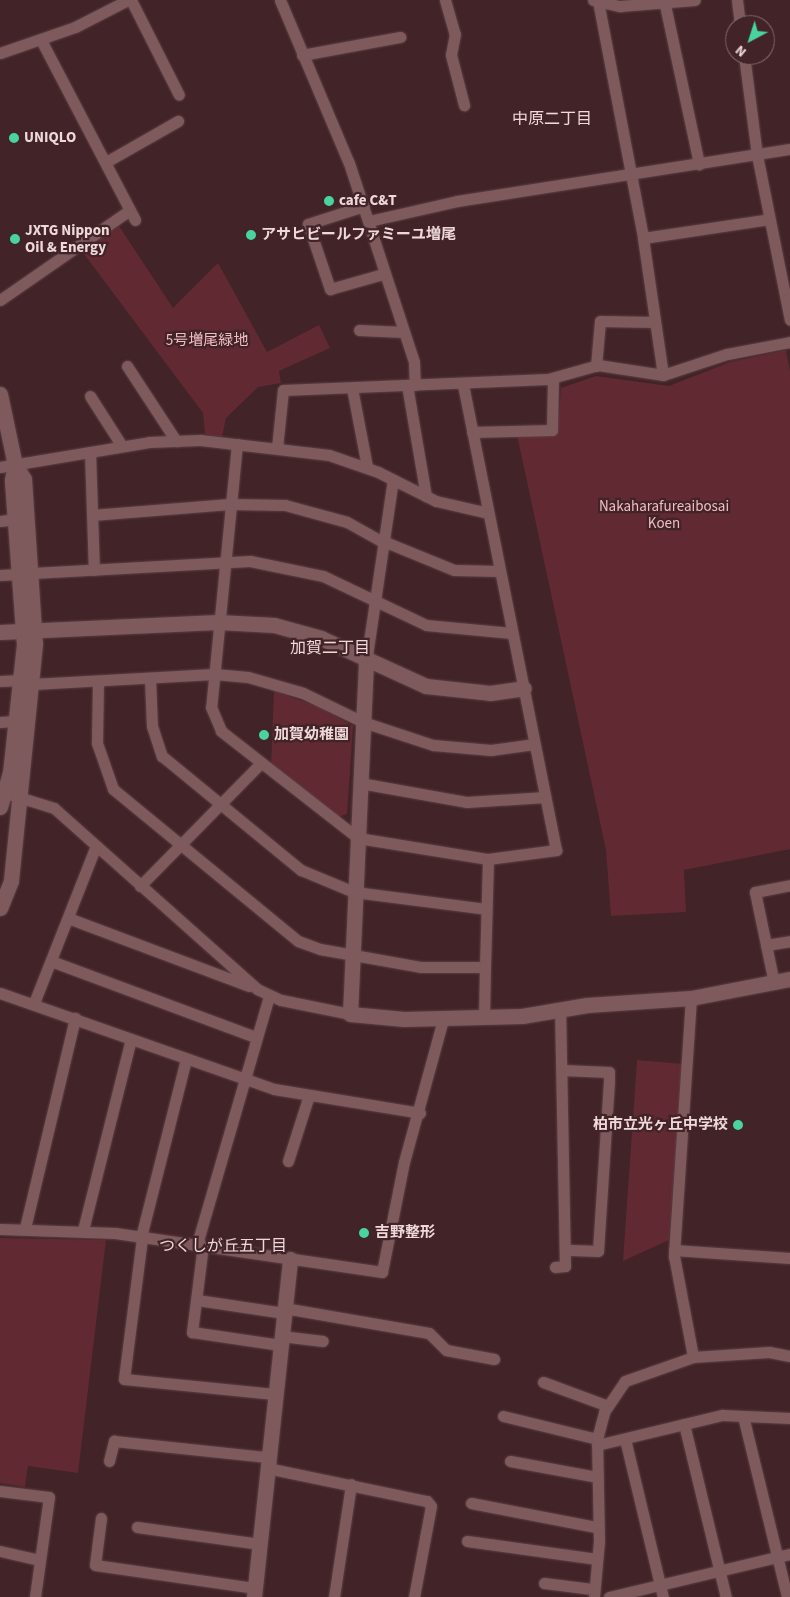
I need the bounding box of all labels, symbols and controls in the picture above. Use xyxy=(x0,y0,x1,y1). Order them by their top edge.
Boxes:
north arrow xyxy=(725,15,775,65)
text: N xyxy=(731,40,751,61)
district label: 中原二丁目 xyxy=(512,109,592,129)
place label: UNIQLO xyxy=(24,129,76,147)
marker: UNIQLO xyxy=(8,132,20,144)
place label: cafe C&T xyxy=(339,192,397,210)
marker: cafe C&T xyxy=(323,195,335,207)
place label: JXTG Nippon Oil & Energy xyxy=(25,221,110,256)
place label: アサヒビールファミーユ増尾 xyxy=(261,226,456,244)
marker: アサヒビールファミーユ増尾 xyxy=(245,229,257,241)
marker: JXTG Nippon Oil & Energy xyxy=(9,233,21,245)
park label: 5号増尾緑地 xyxy=(166,332,248,350)
park label: Nakaharafureaibosai Koen xyxy=(599,497,729,532)
district label: 加賀二丁目 xyxy=(290,638,370,658)
place label: 加賀幼稚園 xyxy=(274,726,349,744)
marker: 加賀幼稚園 xyxy=(258,729,270,741)
place label: 柏市立光ヶ丘中学校 xyxy=(593,1116,728,1134)
marker: 柏市立光ヶ丘中学校 xyxy=(732,1119,744,1131)
place label: 吉野整形 xyxy=(375,1224,435,1242)
marker: 吉野整形 xyxy=(357,1226,371,1240)
district label: つくしが丘五丁目 xyxy=(159,1236,287,1256)

